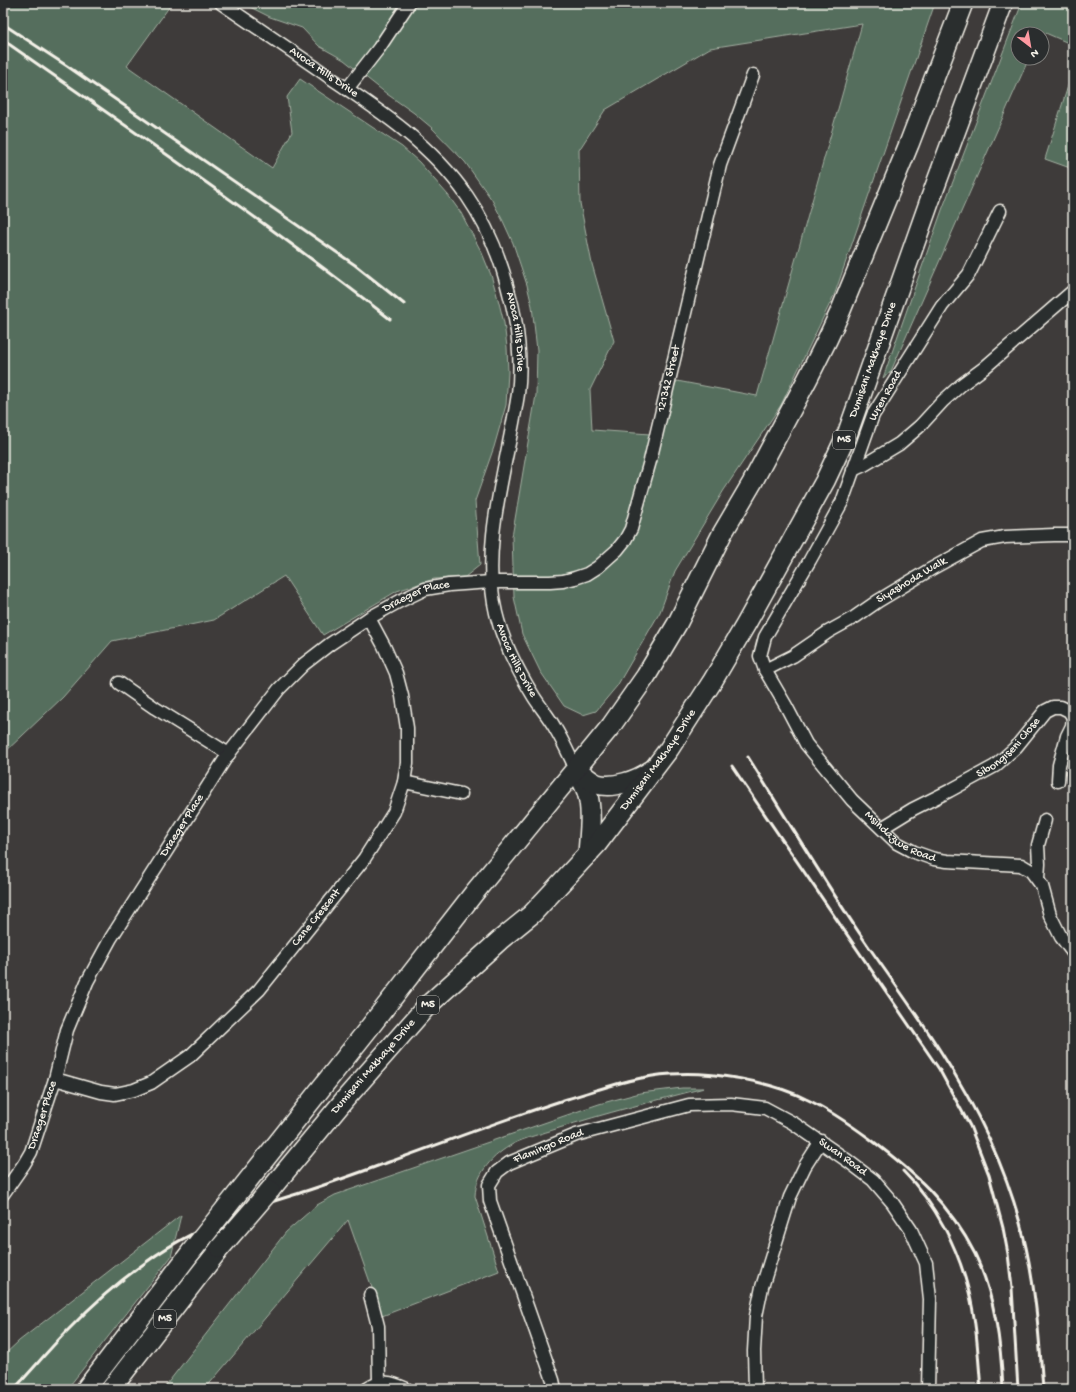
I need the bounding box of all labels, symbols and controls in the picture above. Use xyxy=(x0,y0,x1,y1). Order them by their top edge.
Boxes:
north arrow xyxy=(1010,26,1050,66)
street label: Avoca Hills Drive xyxy=(286,44,361,102)
text: N xyxy=(1028,46,1040,60)
street label: Avoca Hills Drive xyxy=(502,290,527,373)
street label: Dumisani Makhaye Drive xyxy=(846,300,901,421)
street label: 121342 Street xyxy=(655,343,684,415)
street label: Wren Road xyxy=(866,368,906,424)
road number: M5 xyxy=(833,431,855,449)
street label: Siyashoda Walk xyxy=(874,554,951,607)
street label: Draeger Place xyxy=(379,578,452,617)
street label: Avoca Hills Drive xyxy=(492,622,540,701)
street label: Dumisani Makhaye Drive xyxy=(617,706,700,815)
street label: Sibongiseni Close xyxy=(974,714,1044,782)
street label: Draeger Place xyxy=(157,791,208,860)
street label: Msindazwe Road xyxy=(861,808,938,866)
street label: Cane Crescent xyxy=(289,885,345,950)
road number: M5 xyxy=(417,996,439,1014)
street label: Dumisani Makhaye Drive xyxy=(328,1016,419,1118)
street label: Draeger Place xyxy=(25,1079,61,1152)
street label: Flamingo Road xyxy=(510,1126,586,1168)
street label: Swan Road xyxy=(815,1135,870,1180)
road number: M5 xyxy=(154,1310,176,1328)

